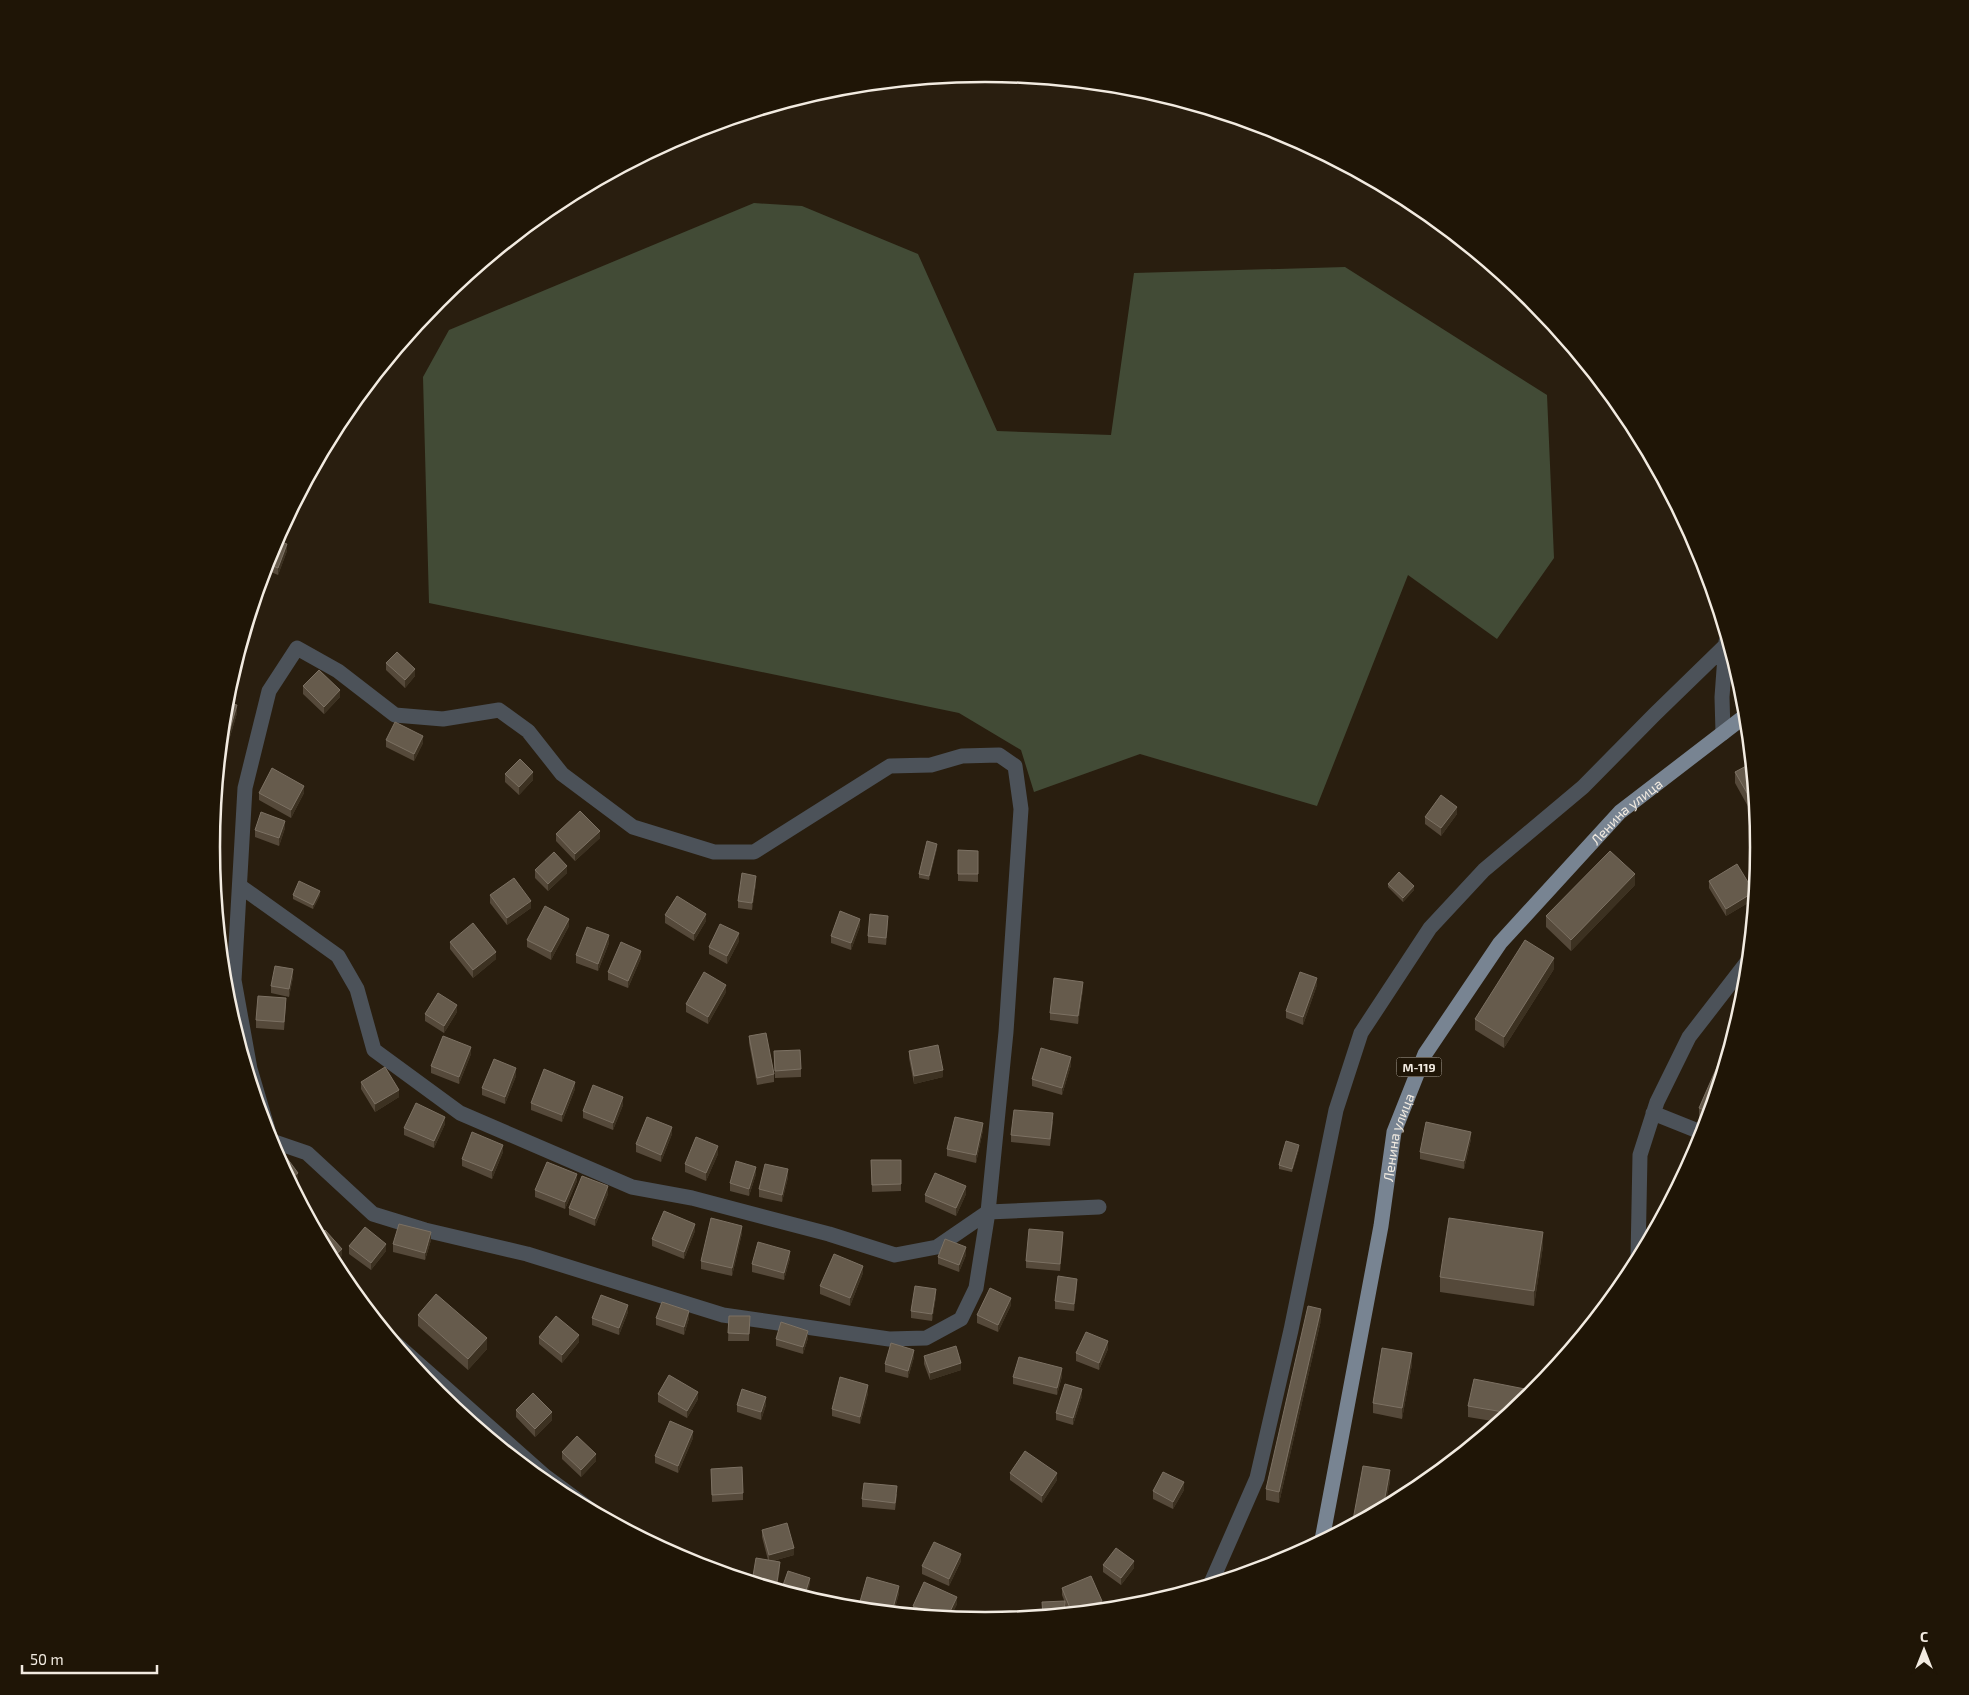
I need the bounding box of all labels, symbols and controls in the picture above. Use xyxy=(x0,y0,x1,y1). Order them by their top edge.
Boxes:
street label: Ленина улица xyxy=(1586,774,1665,848)
road number: М-119 xyxy=(1396,1058,1442,1076)
street label: Ленина улица xyxy=(1379,1091,1417,1183)
north arrow xyxy=(1899,1625,1949,1675)
text: С xyxy=(1920,1628,1928,1645)
scale bar xyxy=(22,1642,158,1674)
text: 50 m xyxy=(30,1650,64,1668)

